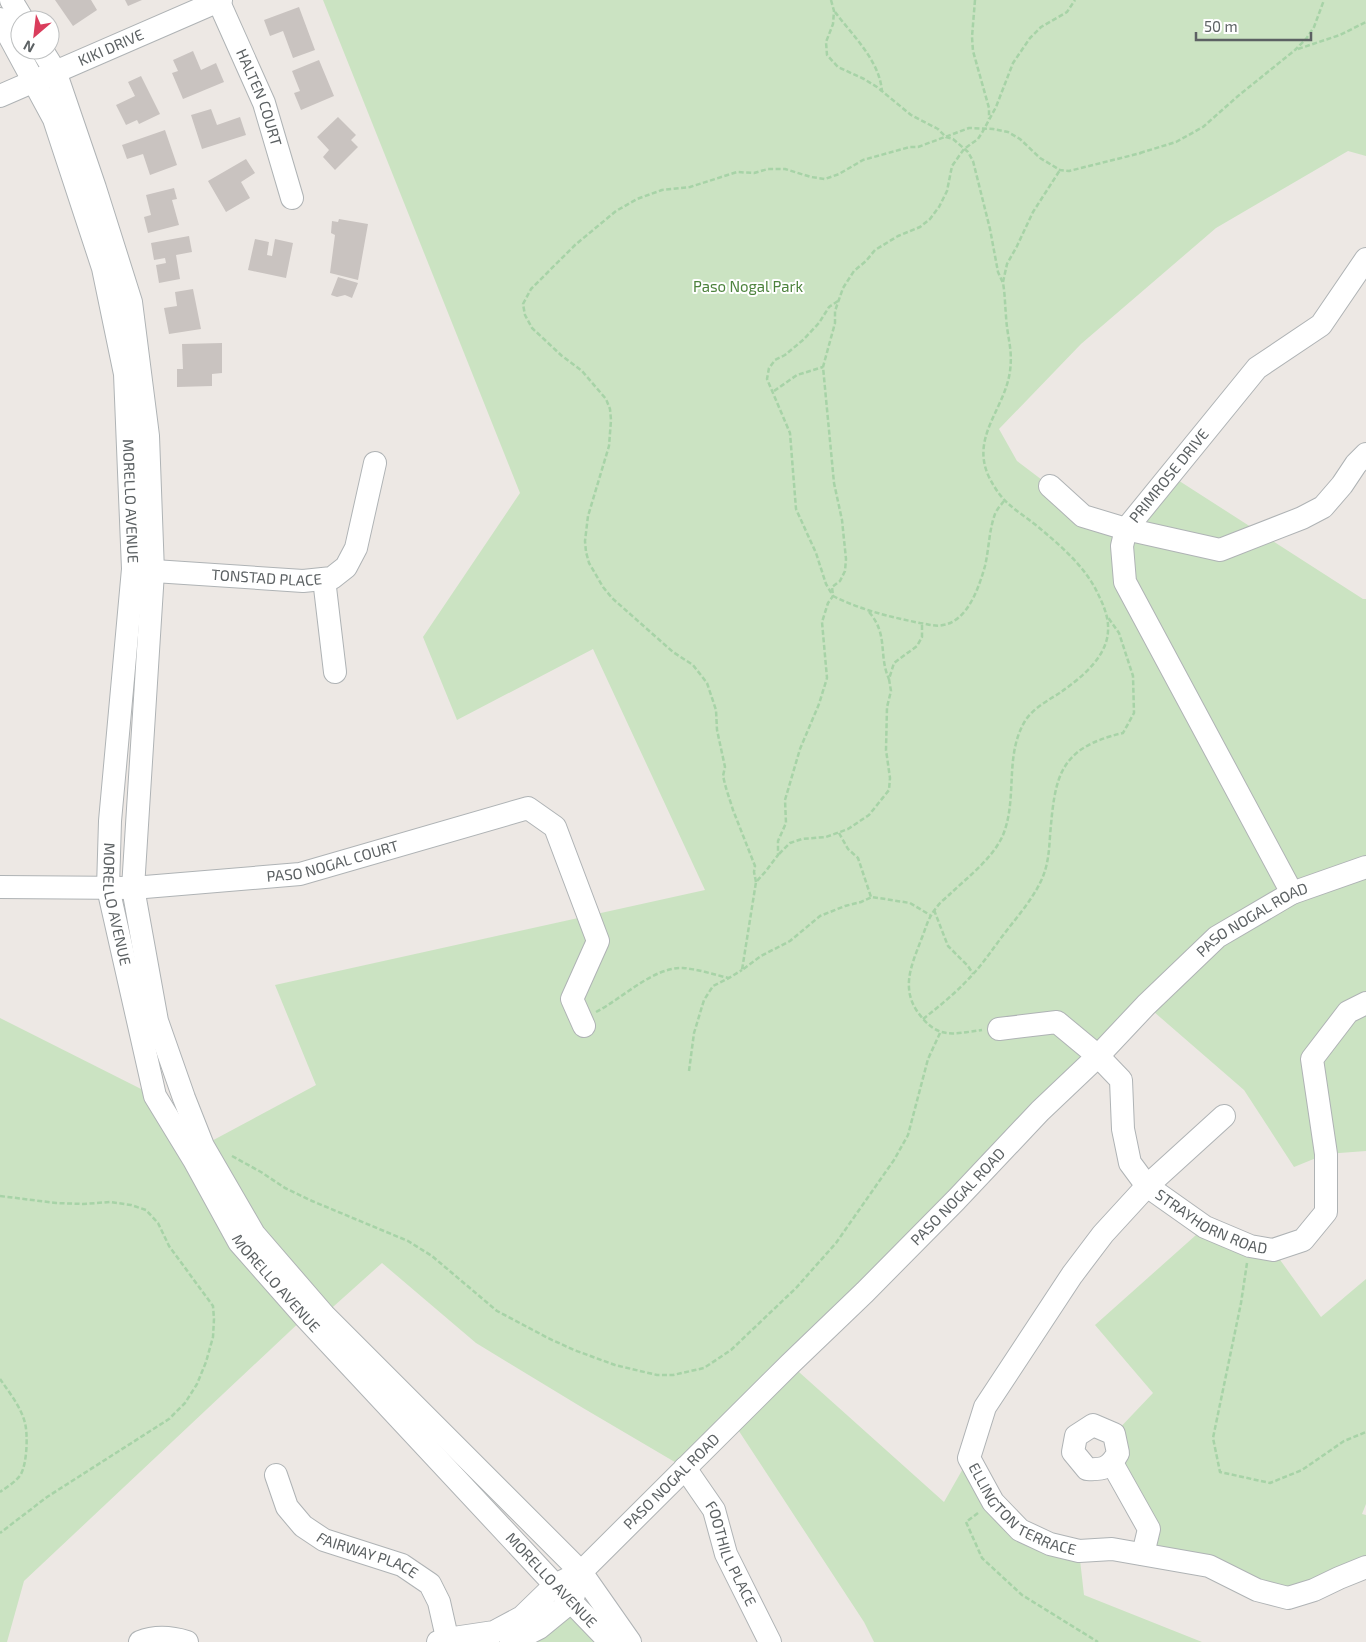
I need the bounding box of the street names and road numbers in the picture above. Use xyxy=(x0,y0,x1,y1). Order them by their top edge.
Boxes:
street label: KIKI DRIVE xyxy=(75,25,146,69)
street label: HALTEN COURT xyxy=(233,46,286,148)
street label: PRIMROSE DRIVE xyxy=(1125,425,1212,526)
street label: MORELLO AVENUE xyxy=(120,439,143,564)
street label: TONSTAD PLACE xyxy=(211,565,323,589)
street label: PASO NOGAL COURT xyxy=(266,836,401,885)
street label: MORELLO AVENUE xyxy=(100,843,135,967)
street label: PASO NOGAL ROAD xyxy=(1192,878,1310,960)
street label: PASO NOGAL ROAD xyxy=(906,1144,1008,1249)
street label: STRAYHORN ROAD xyxy=(1152,1185,1269,1257)
street label: MORELLO AVENUE xyxy=(229,1231,324,1335)
street label: PASO NOGAL ROAD xyxy=(619,1429,723,1533)
street label: ELLINGTON TERRACE xyxy=(965,1459,1078,1558)
street label: FOOTHILL PLACE xyxy=(702,1497,761,1609)
street label: FAIRWAY PLACE xyxy=(314,1528,422,1581)
street label: MORELLO AVENUE xyxy=(503,1528,601,1631)

